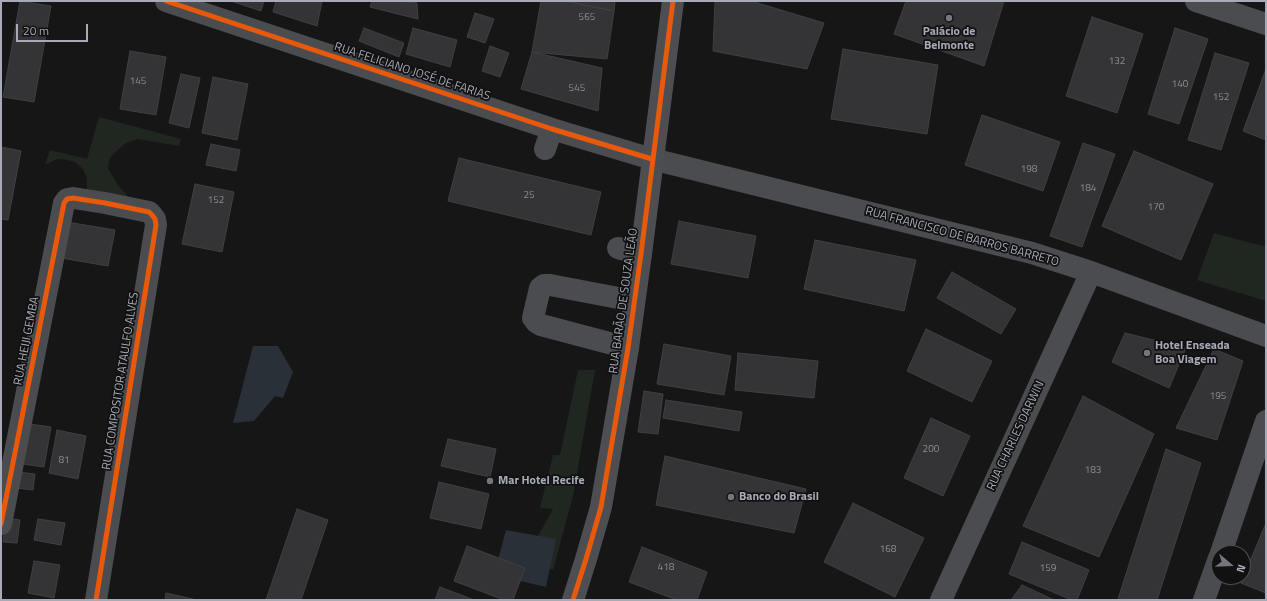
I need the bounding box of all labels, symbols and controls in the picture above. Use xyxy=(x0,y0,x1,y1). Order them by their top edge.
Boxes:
house number: 565 xyxy=(579,12,595,24)
marker: Palácio de Belmonte xyxy=(944,13,954,23)
scale bar xyxy=(18,16,90,42)
text: 20 m xyxy=(23,21,49,40)
place label: Palácio de Belmonte xyxy=(923,25,975,53)
street label: RUA FELICIANO JOSÉ DE FARIAS xyxy=(332,40,492,104)
house number: 132 xyxy=(1109,56,1125,68)
house number: 145 xyxy=(130,76,146,88)
house number: 140 xyxy=(1172,79,1188,91)
house number: 545 xyxy=(569,83,585,95)
house number: 152 xyxy=(1213,92,1229,104)
house number: 198 xyxy=(1021,164,1037,176)
house number: 184 xyxy=(1080,183,1096,195)
house number: 25 xyxy=(523,190,535,202)
house number: 152 xyxy=(208,195,224,207)
house number: 170 xyxy=(1148,202,1164,214)
street label: RUA FRANCISCO DE BARROS BARRETO xyxy=(864,204,1060,270)
street label: RUA BARÃO DE SOUZA LEÃO xyxy=(607,227,641,375)
street label: RUA COMPOSITOR ATAULFO ALVES xyxy=(100,291,142,471)
street label: RUA HEIJI GEMBA xyxy=(11,295,43,387)
place label: Hotel Enseada Boa Viagem xyxy=(1155,339,1230,367)
marker: Hotel Enseada Boa Viagem xyxy=(1142,348,1152,358)
street label: RUA CHARLES DARWIN xyxy=(984,379,1048,493)
house number: 195 xyxy=(1210,391,1226,403)
house number: 200 xyxy=(923,444,939,456)
house number: 81 xyxy=(58,455,70,467)
house number: 183 xyxy=(1085,465,1101,477)
place label: Mar Hotel Recife xyxy=(498,474,585,488)
marker: Mar Hotel Recife xyxy=(485,476,495,486)
place label: Banco do Brasil xyxy=(739,490,819,504)
marker: Banco do Brasil xyxy=(726,492,736,502)
house number: 168 xyxy=(880,544,896,556)
north arrow xyxy=(1211,545,1251,585)
house number: 418 xyxy=(658,562,674,574)
text: N xyxy=(1233,562,1250,575)
house number: 159 xyxy=(1040,563,1056,575)

